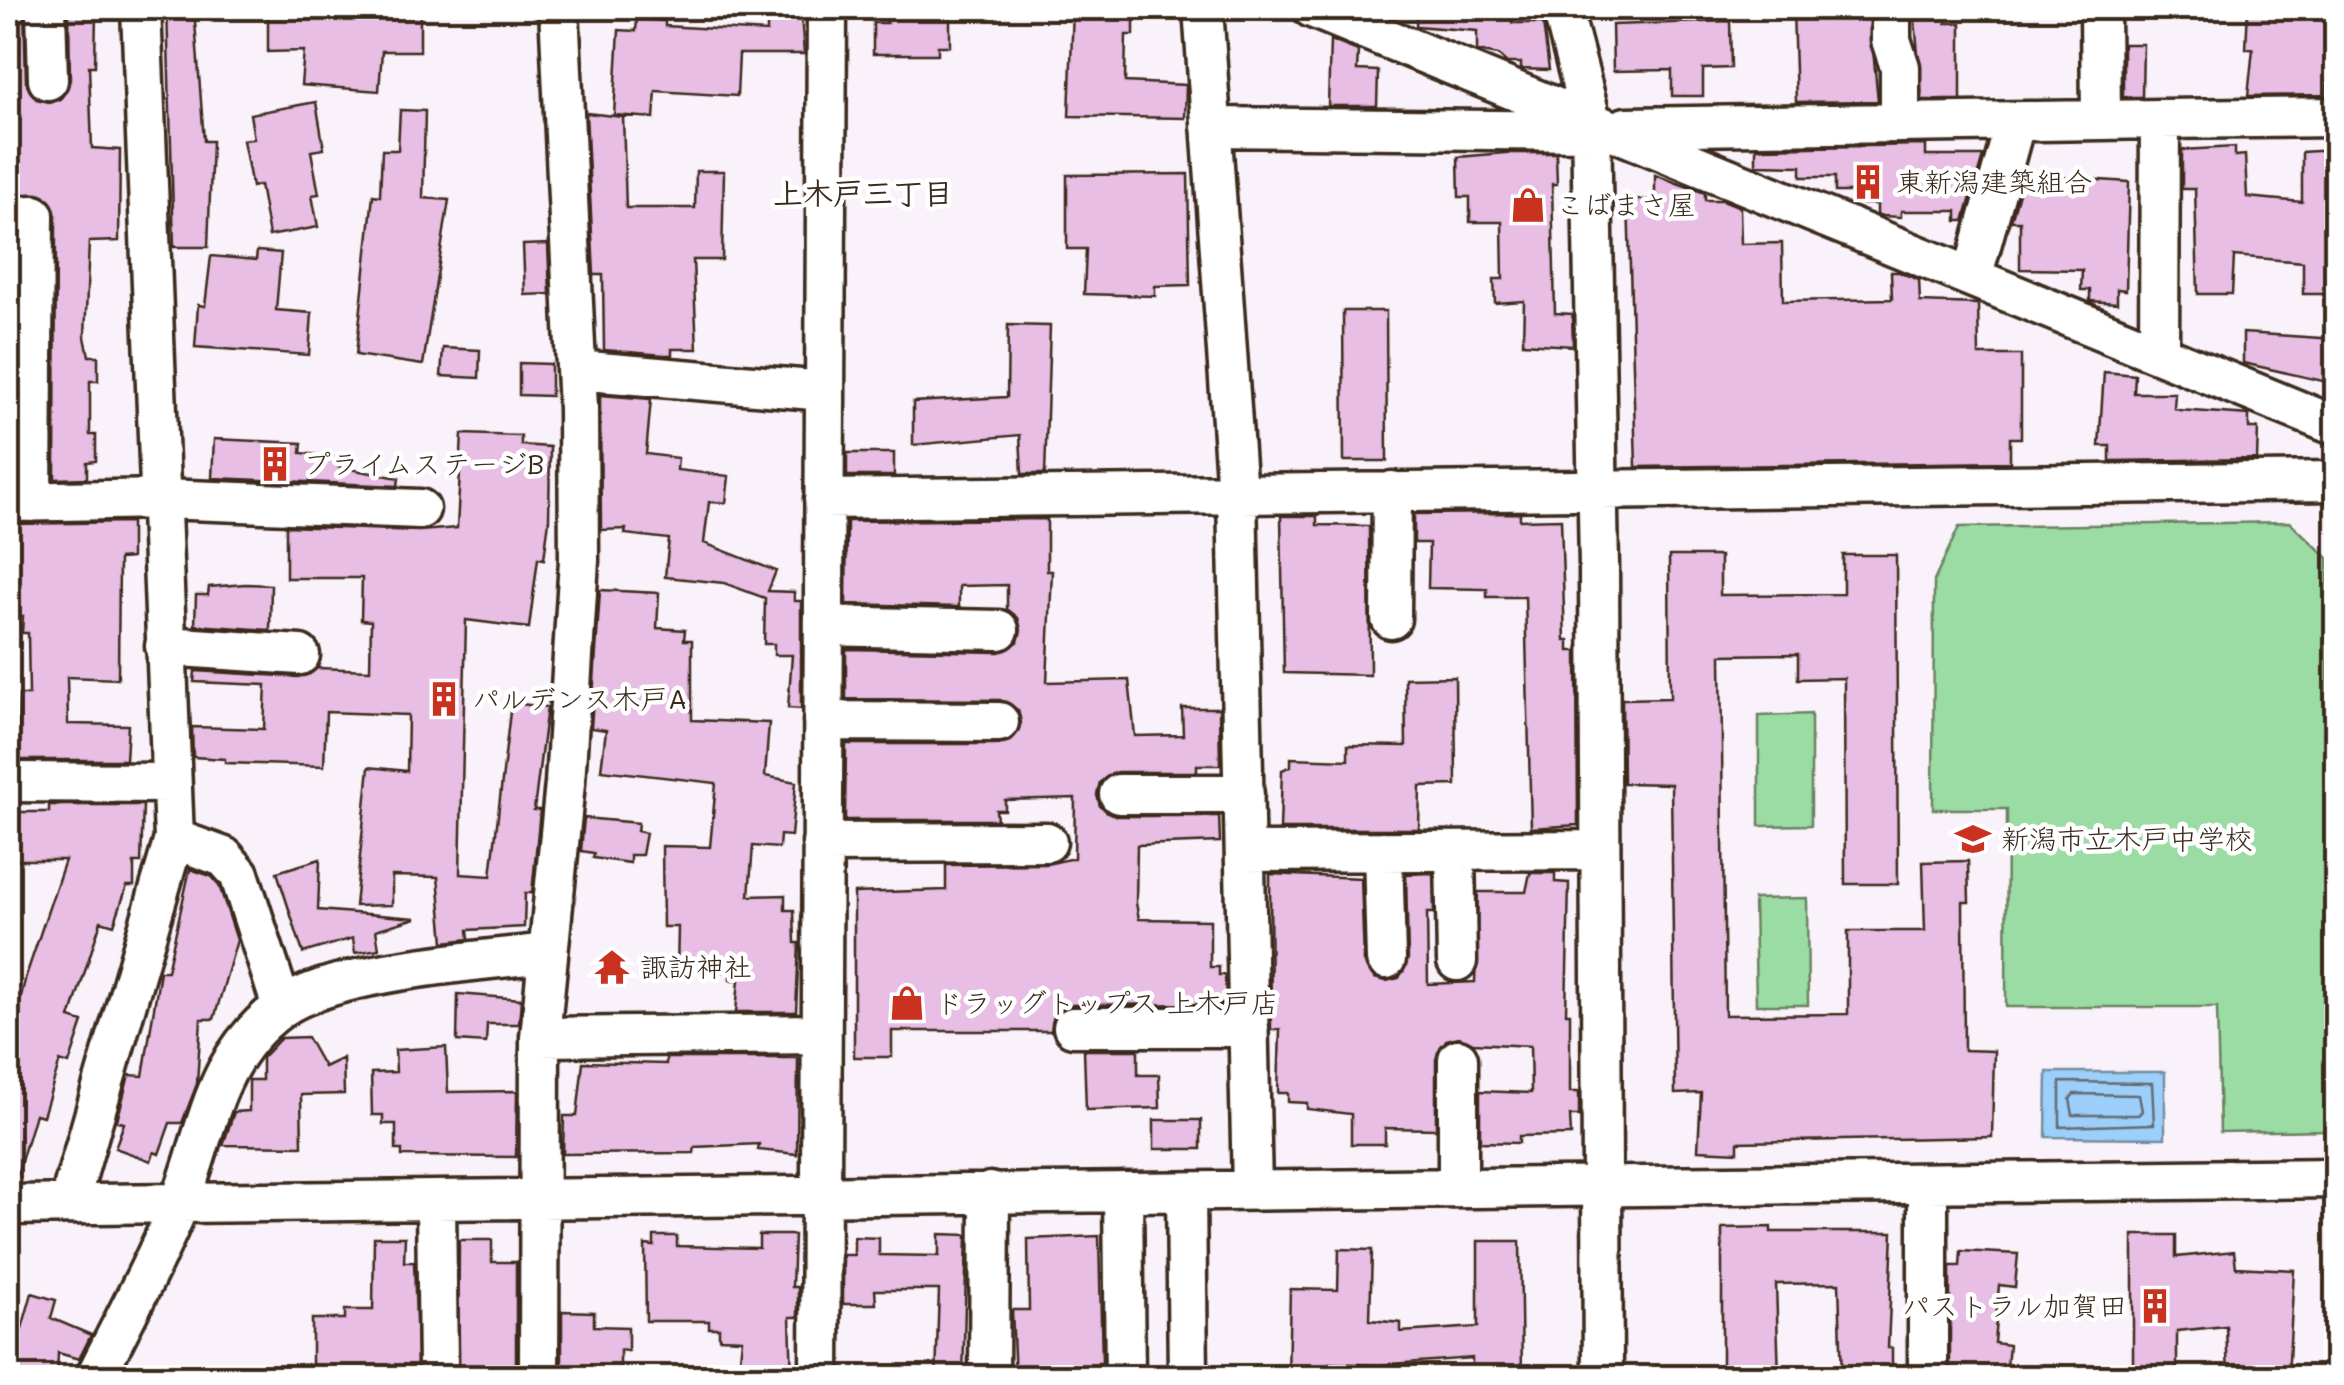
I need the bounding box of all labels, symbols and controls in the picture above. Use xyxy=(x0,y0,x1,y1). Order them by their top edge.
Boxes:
building icon: 東新潟建築組合 xyxy=(1849,163,1887,201)
place label: 東新潟建築組合 xyxy=(1896,163,2092,199)
district label: 上木戸三丁目 xyxy=(773,172,953,212)
shop icon: こばまさ屋 xyxy=(1509,186,1547,224)
place label: こばまさ屋 xyxy=(1556,186,1696,222)
building icon: プライムステージB xyxy=(256,445,294,483)
place label: プライムステージB xyxy=(303,445,544,481)
building icon: パルデンス木戸A xyxy=(425,680,463,718)
place label: パルデンス木戸A xyxy=(472,680,687,716)
school or university icon: 新潟市立木戸中学校 xyxy=(1954,820,1992,858)
place label: 新潟市立木戸中学校 xyxy=(2001,820,2253,856)
temple icon: 諏訪神社 xyxy=(593,948,631,986)
place label: 諏訪神社 xyxy=(640,948,752,984)
shop icon: ドラッグトップス 上木戸店 xyxy=(888,984,926,1022)
place label: ドラッグトップス 上木戸店 xyxy=(935,984,1279,1020)
place label: パストラル加賀田 xyxy=(1902,1287,2127,1323)
building icon: パストラル加賀田 xyxy=(2136,1287,2174,1325)

